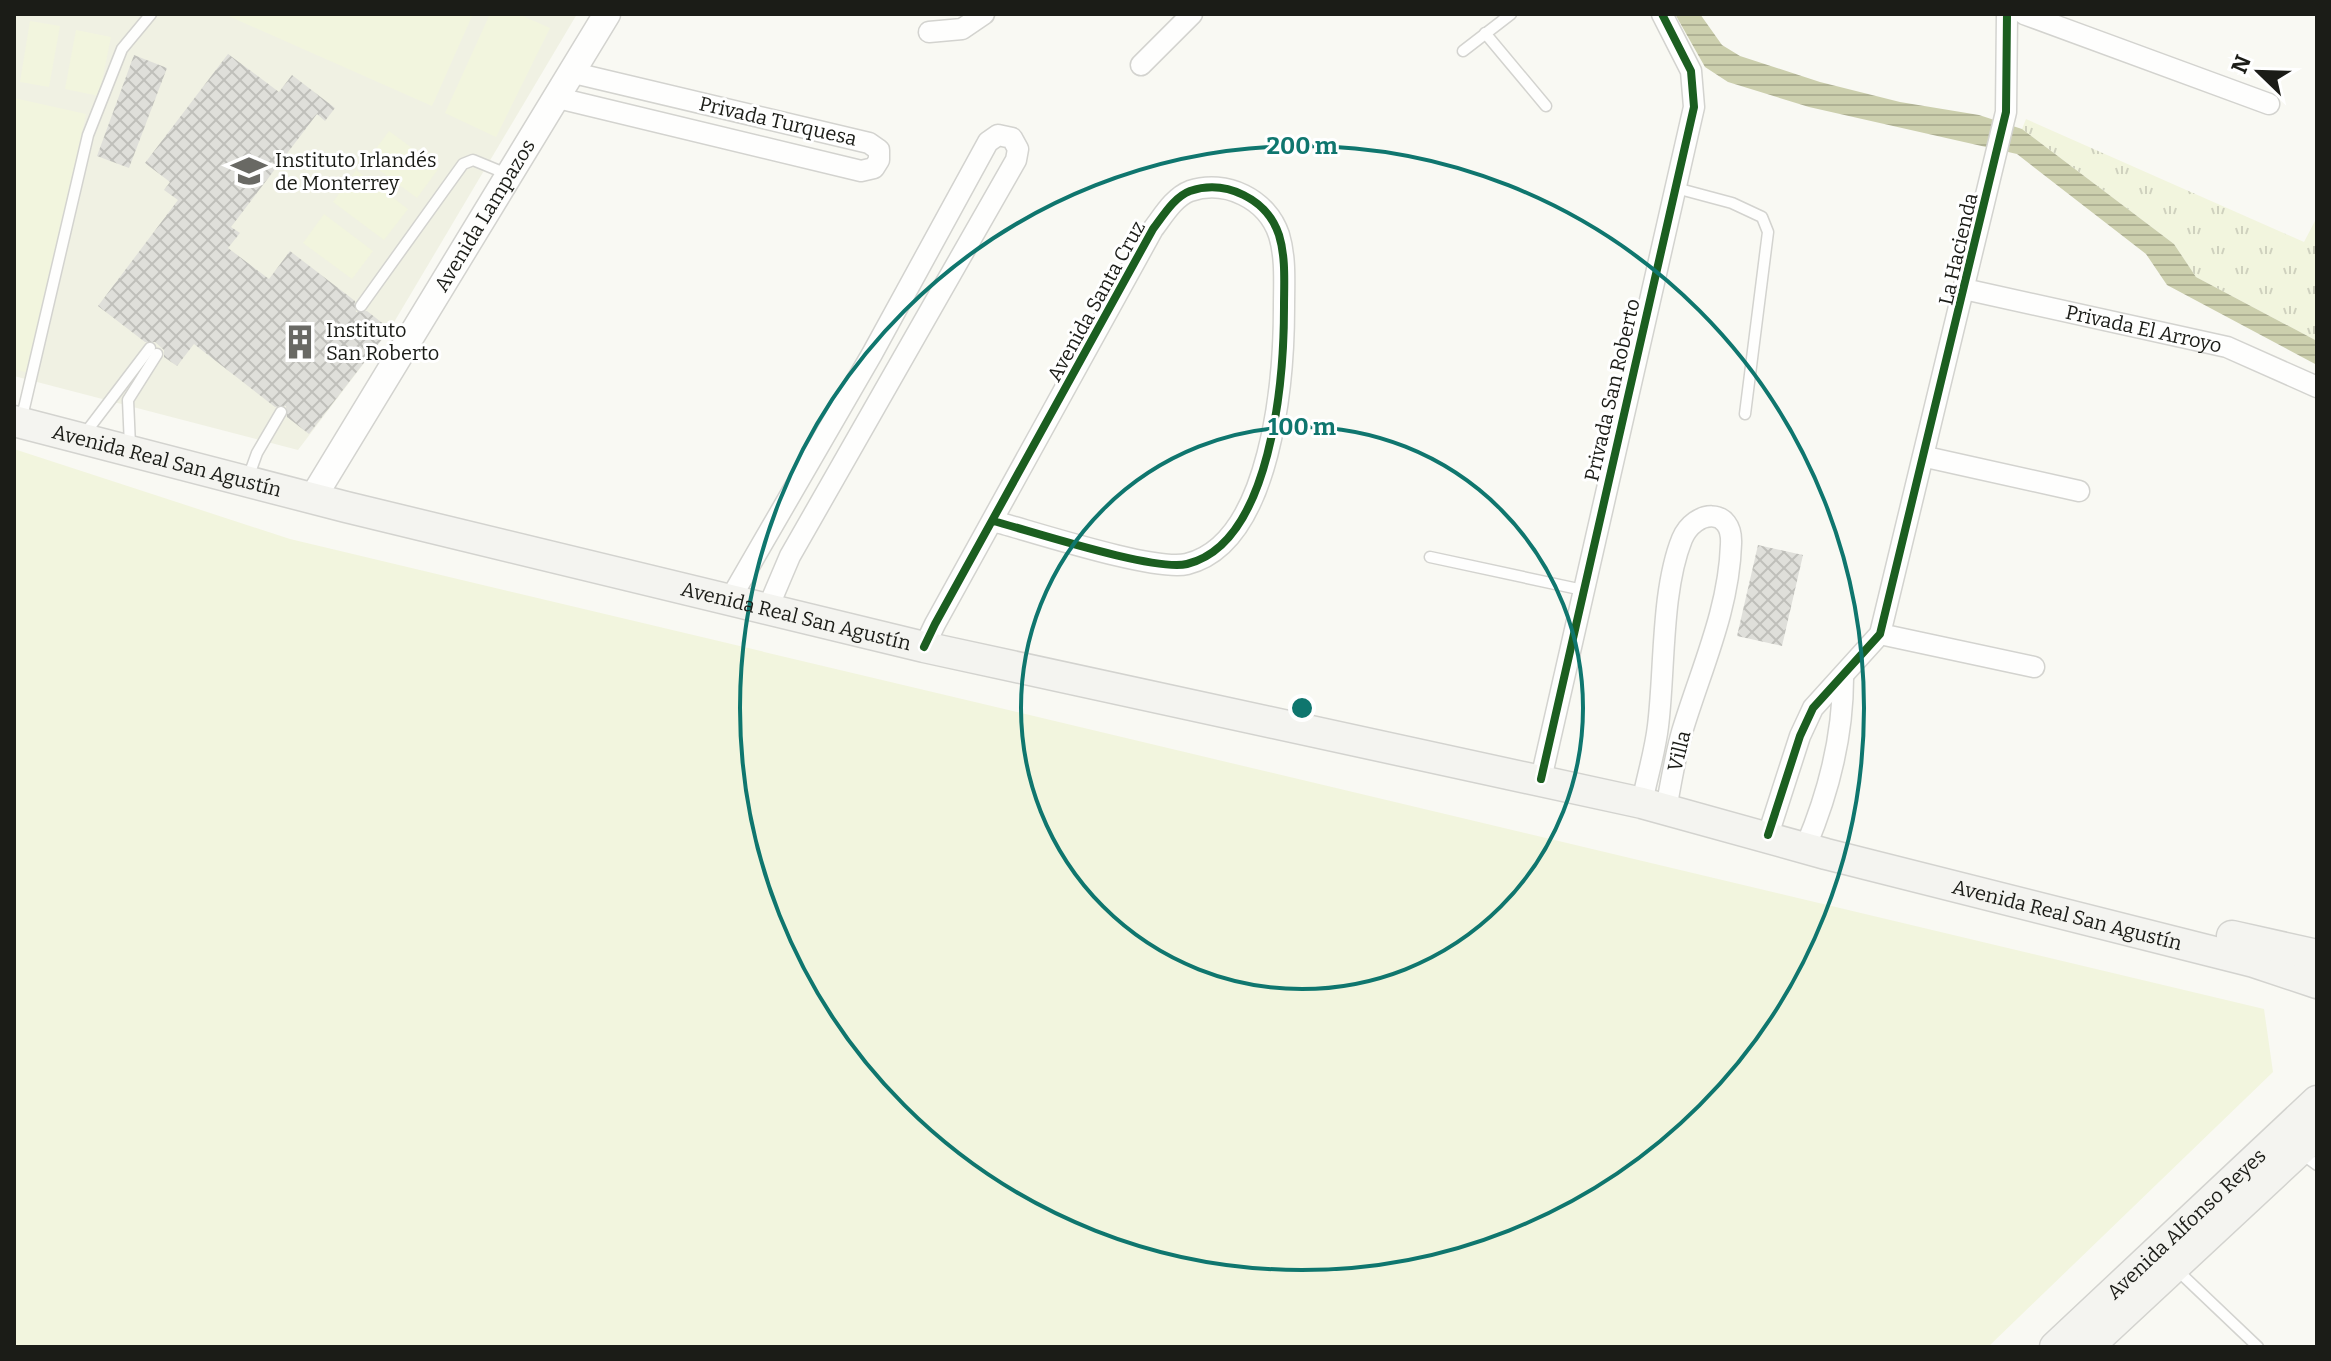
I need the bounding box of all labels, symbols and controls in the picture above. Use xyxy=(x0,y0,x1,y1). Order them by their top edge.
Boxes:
north arrow xyxy=(2219,32,2299,112)
text: N xyxy=(2225,51,2257,77)
street label: Privada Turquesa xyxy=(697,91,859,151)
text: 200 m xyxy=(1266,132,1338,160)
street label: Avenida Lampazos xyxy=(429,135,540,296)
place label: Instituto Irlandés de Monterrey xyxy=(275,148,437,195)
school or university icon: Instituto Irlandés de Monterrey xyxy=(230,152,268,190)
street label: La Hacienda xyxy=(1933,191,1983,307)
street label: Avenida Santa Cruz xyxy=(1042,217,1150,385)
street label: Privada San Roberto xyxy=(1579,296,1645,484)
street label: Privada El Arroyo xyxy=(2063,300,2224,357)
place label: Instituto San Roberto xyxy=(326,318,439,365)
building icon: Instituto San Roberto xyxy=(281,323,319,361)
text: 100 m xyxy=(1268,413,1336,441)
street label: Avenida Real San Agustín xyxy=(50,419,284,502)
street label: Avenida Real San Agustín xyxy=(679,577,914,655)
centre of rings xyxy=(1288,694,1316,722)
street label: Villa xyxy=(1662,728,1696,774)
street label: Avenida Real San Agustín xyxy=(1950,874,2185,955)
street label: Avenida Alfonso Reyes xyxy=(2102,1143,2271,1304)

